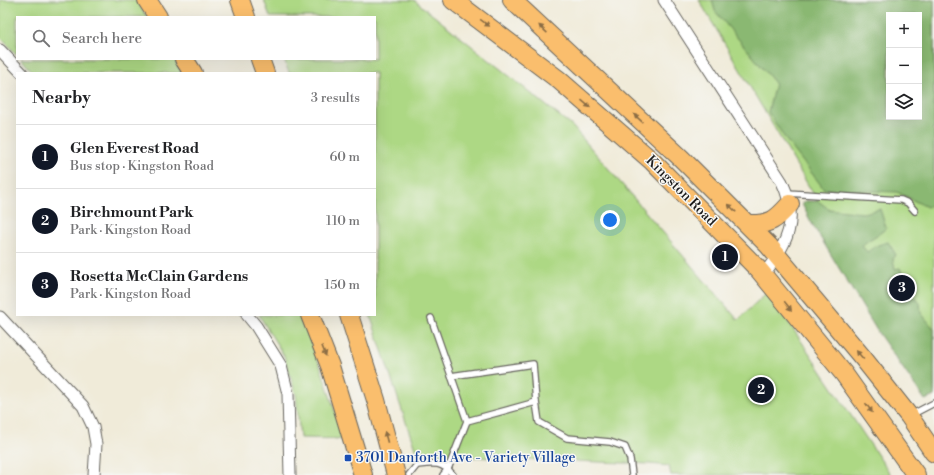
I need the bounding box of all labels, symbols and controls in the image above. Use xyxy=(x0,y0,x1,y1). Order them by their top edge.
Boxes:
map controls xyxy=(886,12,922,120)
button: + xyxy=(886,12,922,48)
search box xyxy=(16,16,376,60)
one-way arrow xyxy=(480,19,490,27)
one-way arrow xyxy=(538,24,548,34)
icon: search xyxy=(30,27,52,49)
text: Search here xyxy=(62,29,142,48)
button: − xyxy=(886,48,922,84)
button: layers xyxy=(886,84,922,120)
text: Nearby xyxy=(32,87,91,109)
text: 3 results xyxy=(311,90,360,106)
one-way arrow xyxy=(582,99,591,108)
one-way arrow xyxy=(633,113,643,123)
text: Glen Everest Road xyxy=(70,139,199,158)
text: 1 xyxy=(42,149,48,165)
text: 60 m xyxy=(329,149,360,165)
street label: Kingston Road xyxy=(642,152,720,230)
text: Bus stop · Kingston Road xyxy=(70,158,214,174)
text: Birchmount Park xyxy=(70,203,194,222)
one-way arrow xyxy=(727,203,737,213)
your location xyxy=(600,210,620,230)
text: 2 xyxy=(41,213,49,229)
text: 110 m xyxy=(326,213,360,229)
text: Park · Kingston Road xyxy=(70,222,191,238)
pin: 1 xyxy=(712,242,738,272)
text: Rosetta McClain Gardens xyxy=(70,267,248,286)
pin: 3 xyxy=(889,273,915,303)
text: 3 xyxy=(41,277,49,293)
text: 150 m xyxy=(325,277,360,293)
text: Park · Kingston Road xyxy=(70,286,191,302)
one-way arrow xyxy=(784,300,793,311)
one-way arrow xyxy=(322,346,328,358)
one-way arrow xyxy=(856,349,865,360)
pin: 2 xyxy=(748,375,774,405)
one-way arrow xyxy=(864,402,873,413)
one-way arrow xyxy=(383,431,389,443)
place label: 3701 Danforth Ave - Variety Village xyxy=(356,449,576,467)
marker: 3701 Danforth Ave - Variety Village xyxy=(343,453,353,463)

